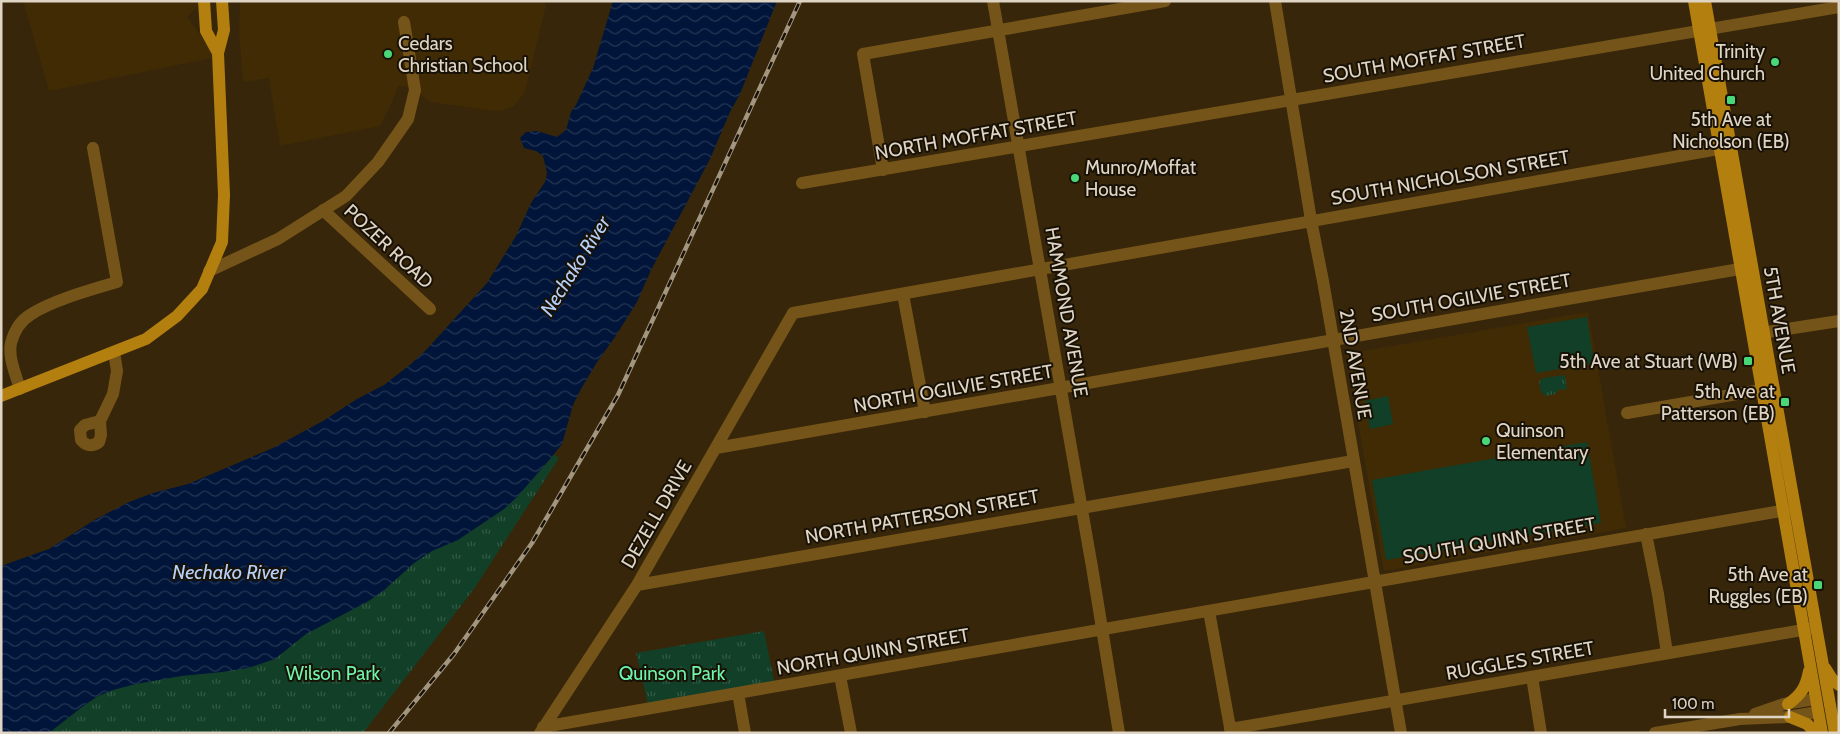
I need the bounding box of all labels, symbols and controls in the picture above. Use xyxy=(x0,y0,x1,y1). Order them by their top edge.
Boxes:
street label: SOUTH MOFFAT STREET xyxy=(1321,29,1527,88)
place label: Cedars Christian School xyxy=(398,32,528,77)
place label: Trinity United Church xyxy=(1649,40,1765,85)
marker: Cedars Christian School xyxy=(382,48,394,60)
marker: Trinity United Church xyxy=(1769,56,1781,68)
marker: 5th Ave at Nicholson (EB) xyxy=(1725,94,1737,106)
street label: NORTH MOFFAT STREET xyxy=(873,106,1079,165)
place label: 5th Ave at Nicholson (EB) xyxy=(1672,108,1790,153)
street label: SOUTH NICHOLSON STREET xyxy=(1329,145,1571,210)
place label: Munro/Moffat House xyxy=(1085,156,1197,201)
marker: Munro/Moffat House xyxy=(1069,172,1081,184)
street label: POZER ROAD xyxy=(339,199,438,294)
water label: Nechako River xyxy=(535,211,616,320)
street label: HAMMOND AVENUE xyxy=(1040,225,1093,399)
street label: 5TH AVENUE xyxy=(1759,265,1800,376)
street label: SOUTH OGILVIE STREET xyxy=(1370,269,1573,326)
street label: 2ND AVENUE xyxy=(1334,307,1377,421)
place label: 5th Ave at Stuart (WB) xyxy=(1559,350,1738,373)
marker: 5th Ave at Stuart (WB) xyxy=(1742,355,1754,367)
street label: NORTH OGILVIE STREET xyxy=(852,360,1055,417)
place label: 5th Ave at Patterson (EB) xyxy=(1661,380,1776,425)
marker: 5th Ave at Patterson (EB) xyxy=(1779,396,1791,408)
place label: Quinson Elementary xyxy=(1496,419,1589,464)
marker: Quinson Elementary xyxy=(1480,435,1492,447)
street label: DEZELL DRIVE xyxy=(616,456,697,572)
street label: NORTH PATTERSON STREET xyxy=(803,485,1041,548)
street label: SOUTH QUINN STREET xyxy=(1401,512,1597,569)
water label: Nechako River xyxy=(172,560,287,584)
place label: 5th Ave at Ruggles (EB) xyxy=(1709,563,1809,608)
marker: 5th Ave at Ruggles (EB) xyxy=(1812,579,1824,591)
street label: NORTH QUINN STREET xyxy=(775,623,971,680)
street label: RUGGLES STREET xyxy=(1444,636,1596,685)
park label: Wilson Park xyxy=(286,662,380,685)
park label: Quinson Park xyxy=(619,662,726,685)
scale bar xyxy=(1665,686,1789,718)
text: 100 m xyxy=(1672,695,1714,713)

